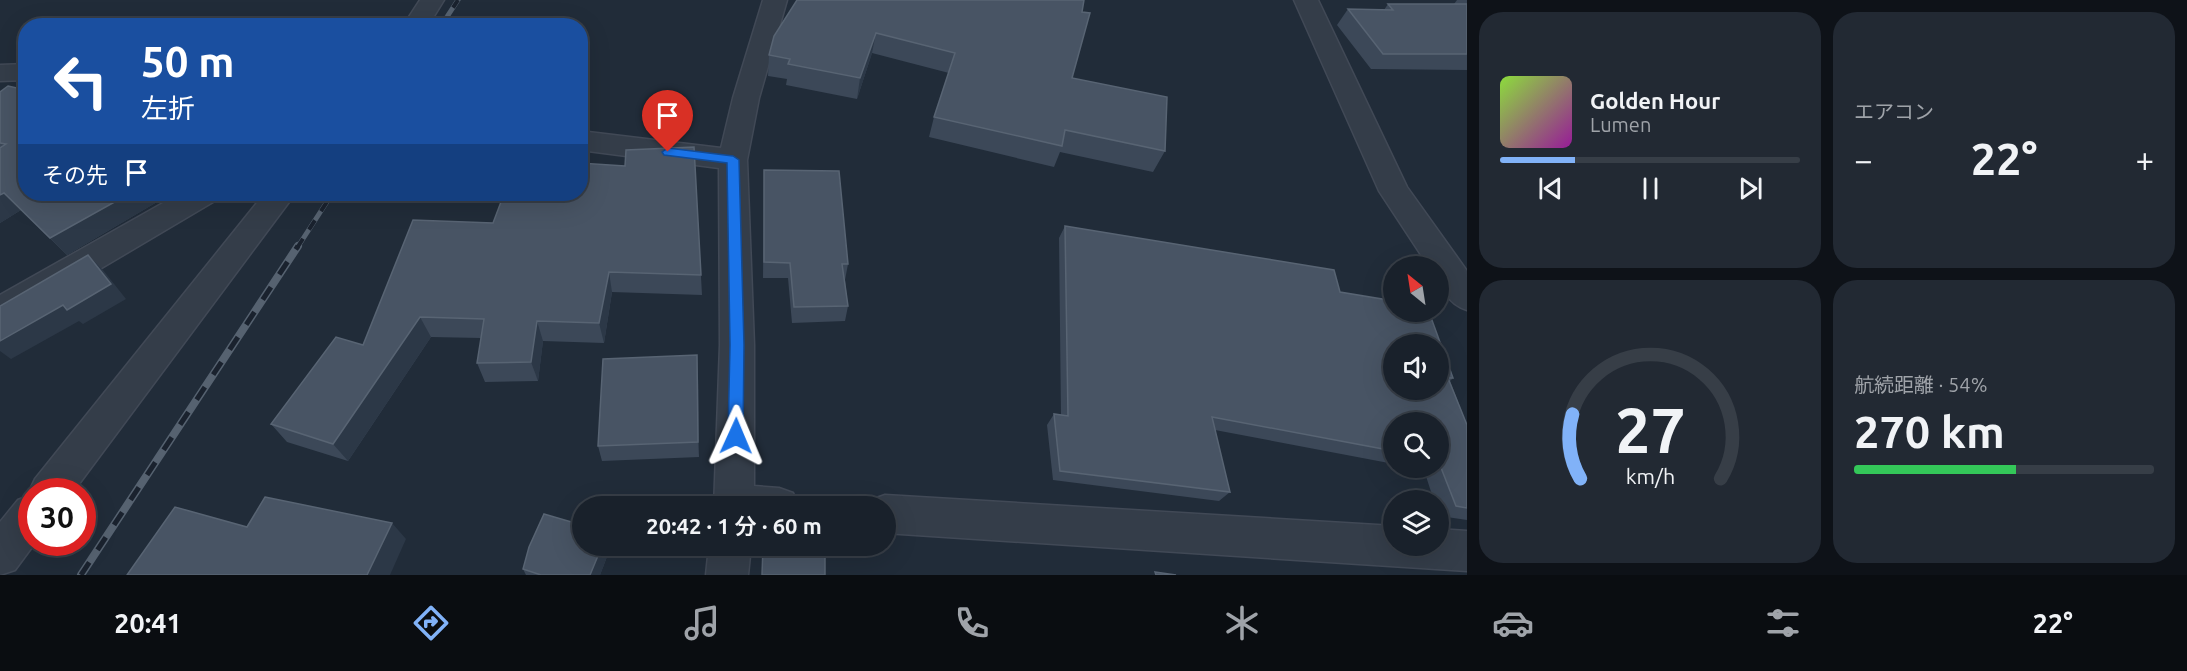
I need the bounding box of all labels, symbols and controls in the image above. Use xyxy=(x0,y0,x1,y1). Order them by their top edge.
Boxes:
text: 50 m xyxy=(141,38,235,85)
icon: left xyxy=(42,42,120,120)
text: Golden Hour xyxy=(1590,88,1720,113)
pin xyxy=(642,90,693,152)
text: 左折 xyxy=(141,93,195,123)
icon: arrive xyxy=(651,99,684,132)
text: エアコン xyxy=(1854,100,1934,123)
text: Lumen xyxy=(1590,113,1651,136)
text: 22° xyxy=(1971,133,2037,184)
text: − xyxy=(1854,141,1873,178)
text: + xyxy=(2135,141,2154,178)
icon: arrive xyxy=(120,156,153,189)
text: その先 xyxy=(42,162,108,187)
icon: previous xyxy=(1534,172,1567,205)
icon: pause xyxy=(1634,172,1667,205)
icon: next xyxy=(1734,172,1767,205)
north arrow xyxy=(1383,256,1449,322)
map controls xyxy=(1383,256,1449,556)
button: sound xyxy=(1383,334,1449,400)
text: 航続距離 · 54% xyxy=(1854,373,1987,396)
text: 27 xyxy=(1615,395,1685,465)
position arrow xyxy=(704,404,768,468)
text: 270 km xyxy=(1854,406,2005,457)
button: search xyxy=(1383,412,1449,478)
text: km/h xyxy=(1625,464,1675,488)
speed limit sign: 30 xyxy=(18,478,96,556)
button: layers xyxy=(1383,490,1449,556)
text: 20:42 · 1 分 · 60 m xyxy=(646,513,822,538)
icon: directions xyxy=(410,602,452,644)
icon: music xyxy=(681,602,723,644)
icon: phone xyxy=(951,602,993,644)
icon: climate xyxy=(1221,602,1263,644)
icon: car xyxy=(1492,602,1534,644)
icon: filters xyxy=(1762,602,1804,644)
text: 20:41 xyxy=(114,608,182,638)
text: 22° xyxy=(2033,608,2073,638)

